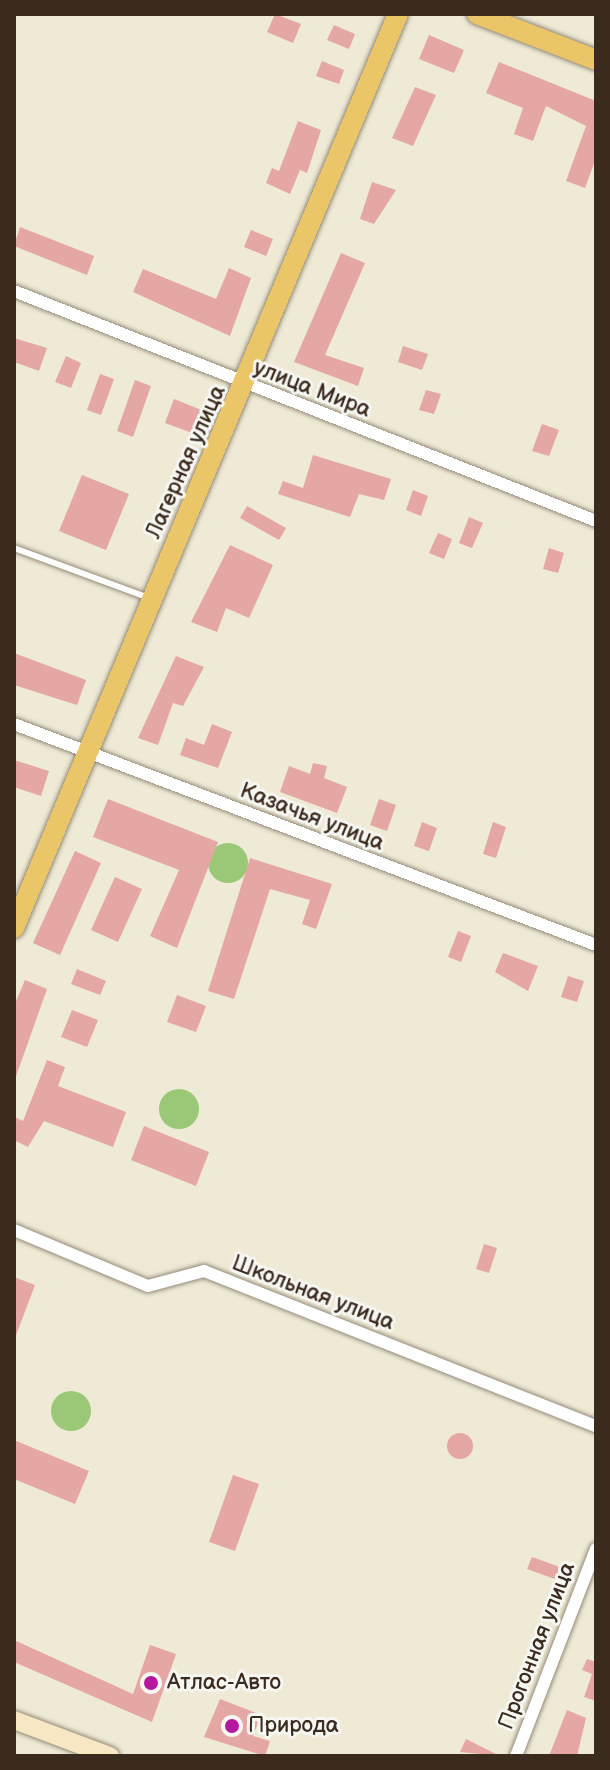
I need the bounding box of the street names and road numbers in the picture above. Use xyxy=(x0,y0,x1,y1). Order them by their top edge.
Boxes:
street label: улица Мира xyxy=(250,355,374,423)
street label: Лагерная улица xyxy=(140,381,232,543)
street label: Казачья улица xyxy=(236,777,388,857)
street label: Школьная улица xyxy=(228,1250,398,1336)
street label: Прогонная улица xyxy=(493,1559,581,1733)

